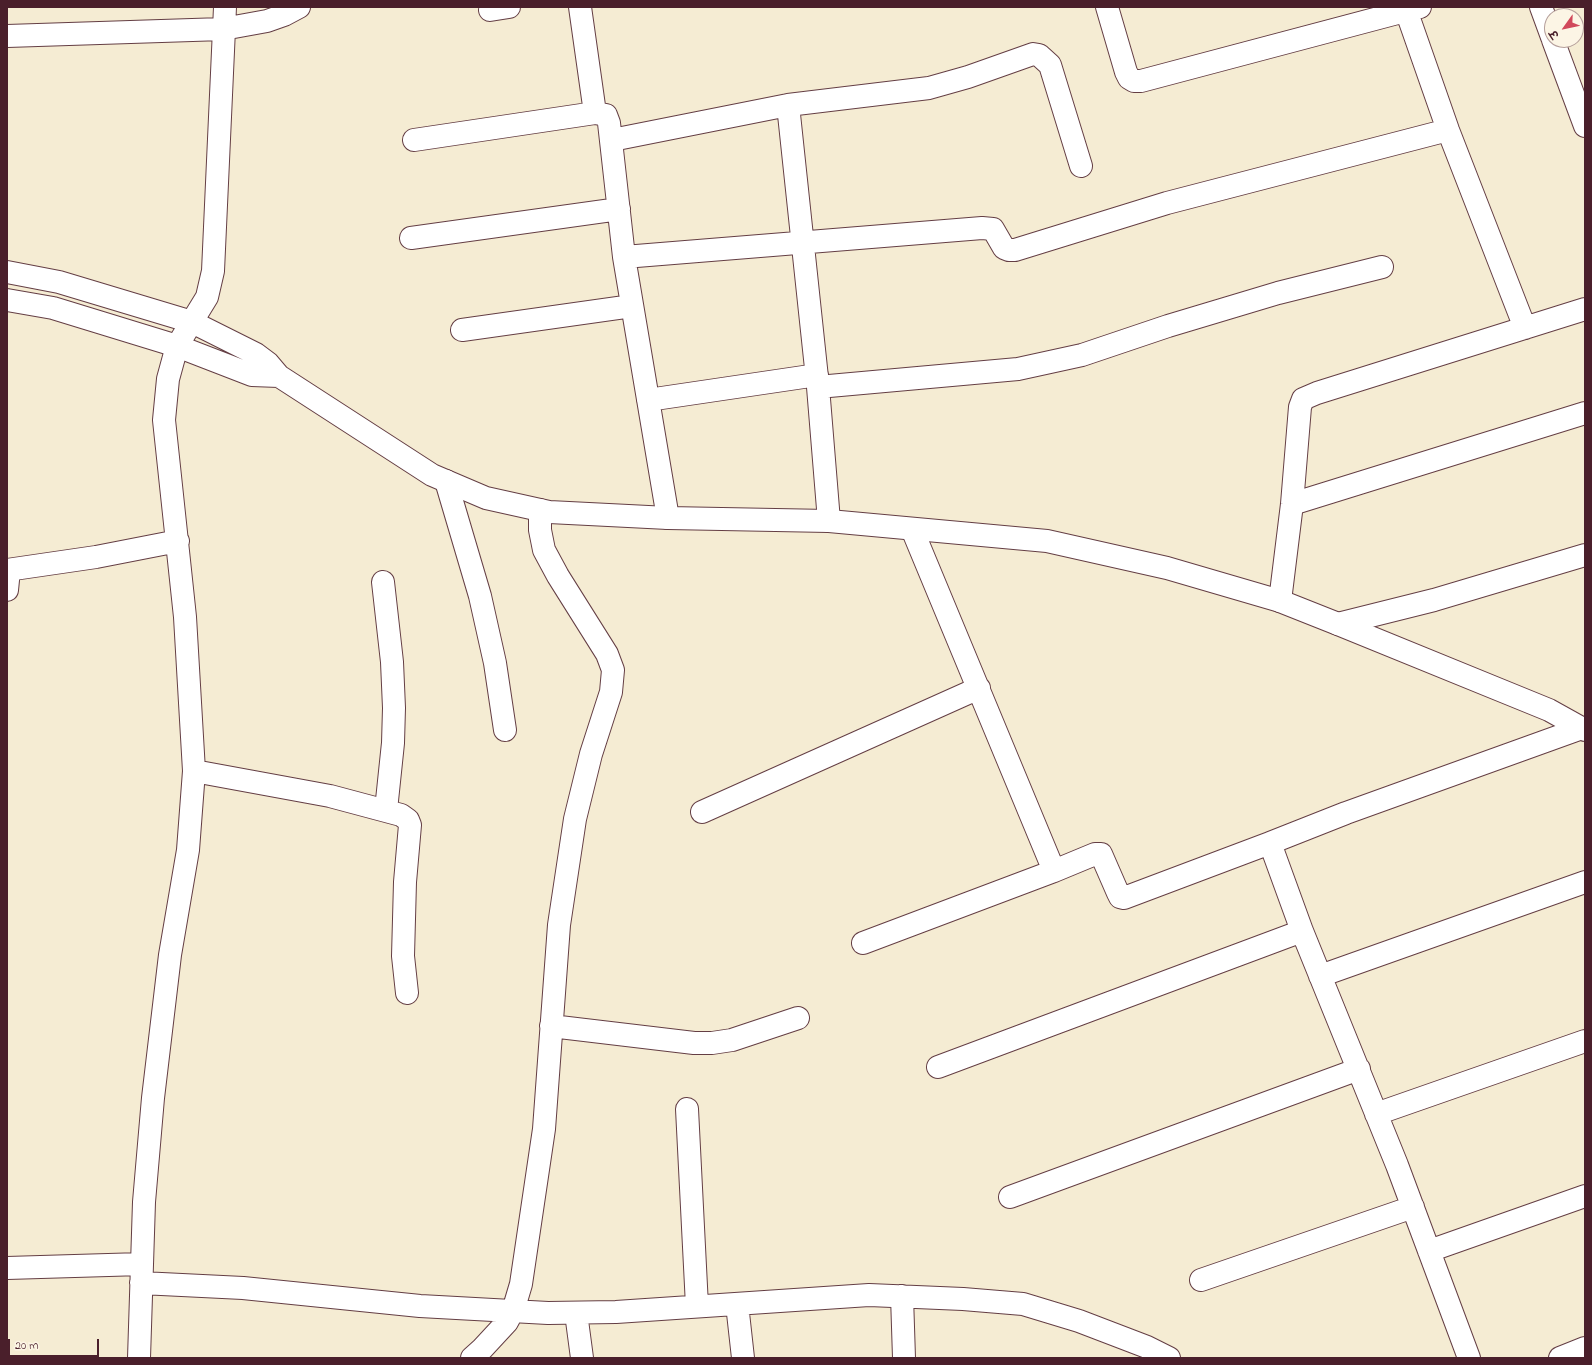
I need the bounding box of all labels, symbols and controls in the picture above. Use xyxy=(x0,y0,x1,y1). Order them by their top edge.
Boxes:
north arrow xyxy=(1544,8,1584,48)
text: उ xyxy=(1546,27,1563,41)
scale bar xyxy=(10,1331,101,1357)
text: 20 m xyxy=(15,1337,38,1355)

